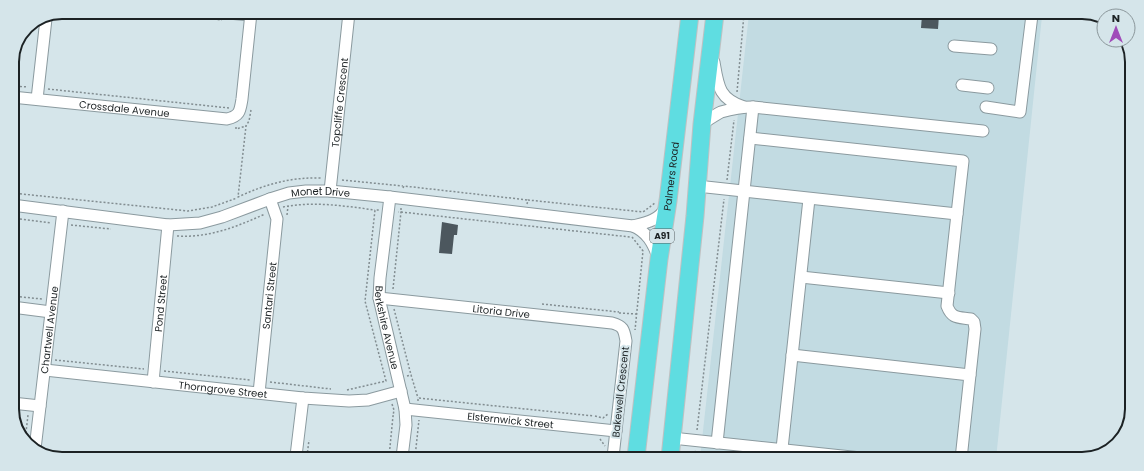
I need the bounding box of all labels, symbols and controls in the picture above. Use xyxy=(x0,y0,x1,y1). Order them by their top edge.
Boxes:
north arrow xyxy=(1096,8,1136,48)
text: N xyxy=(1112,10,1120,26)
street label: Topcliffe Crescent xyxy=(328,57,352,148)
street label: Crossdale Avenue xyxy=(78,97,170,121)
street label: Palmers Road xyxy=(660,141,683,212)
street label: Monet Drive xyxy=(290,184,351,201)
road number: A91 xyxy=(650,229,674,243)
street label: Santari Street xyxy=(259,261,281,330)
street label: Pond Street xyxy=(151,274,171,333)
street label: Chartwell Avenue xyxy=(37,285,62,374)
street label: Berkshire Avenue xyxy=(371,285,402,371)
street label: Litoria Drive xyxy=(472,301,531,322)
street label: Bakewell Crescent xyxy=(608,345,633,438)
street label: Thorngrove Street xyxy=(178,378,268,402)
street label: Elsternwick Street xyxy=(466,409,555,432)

